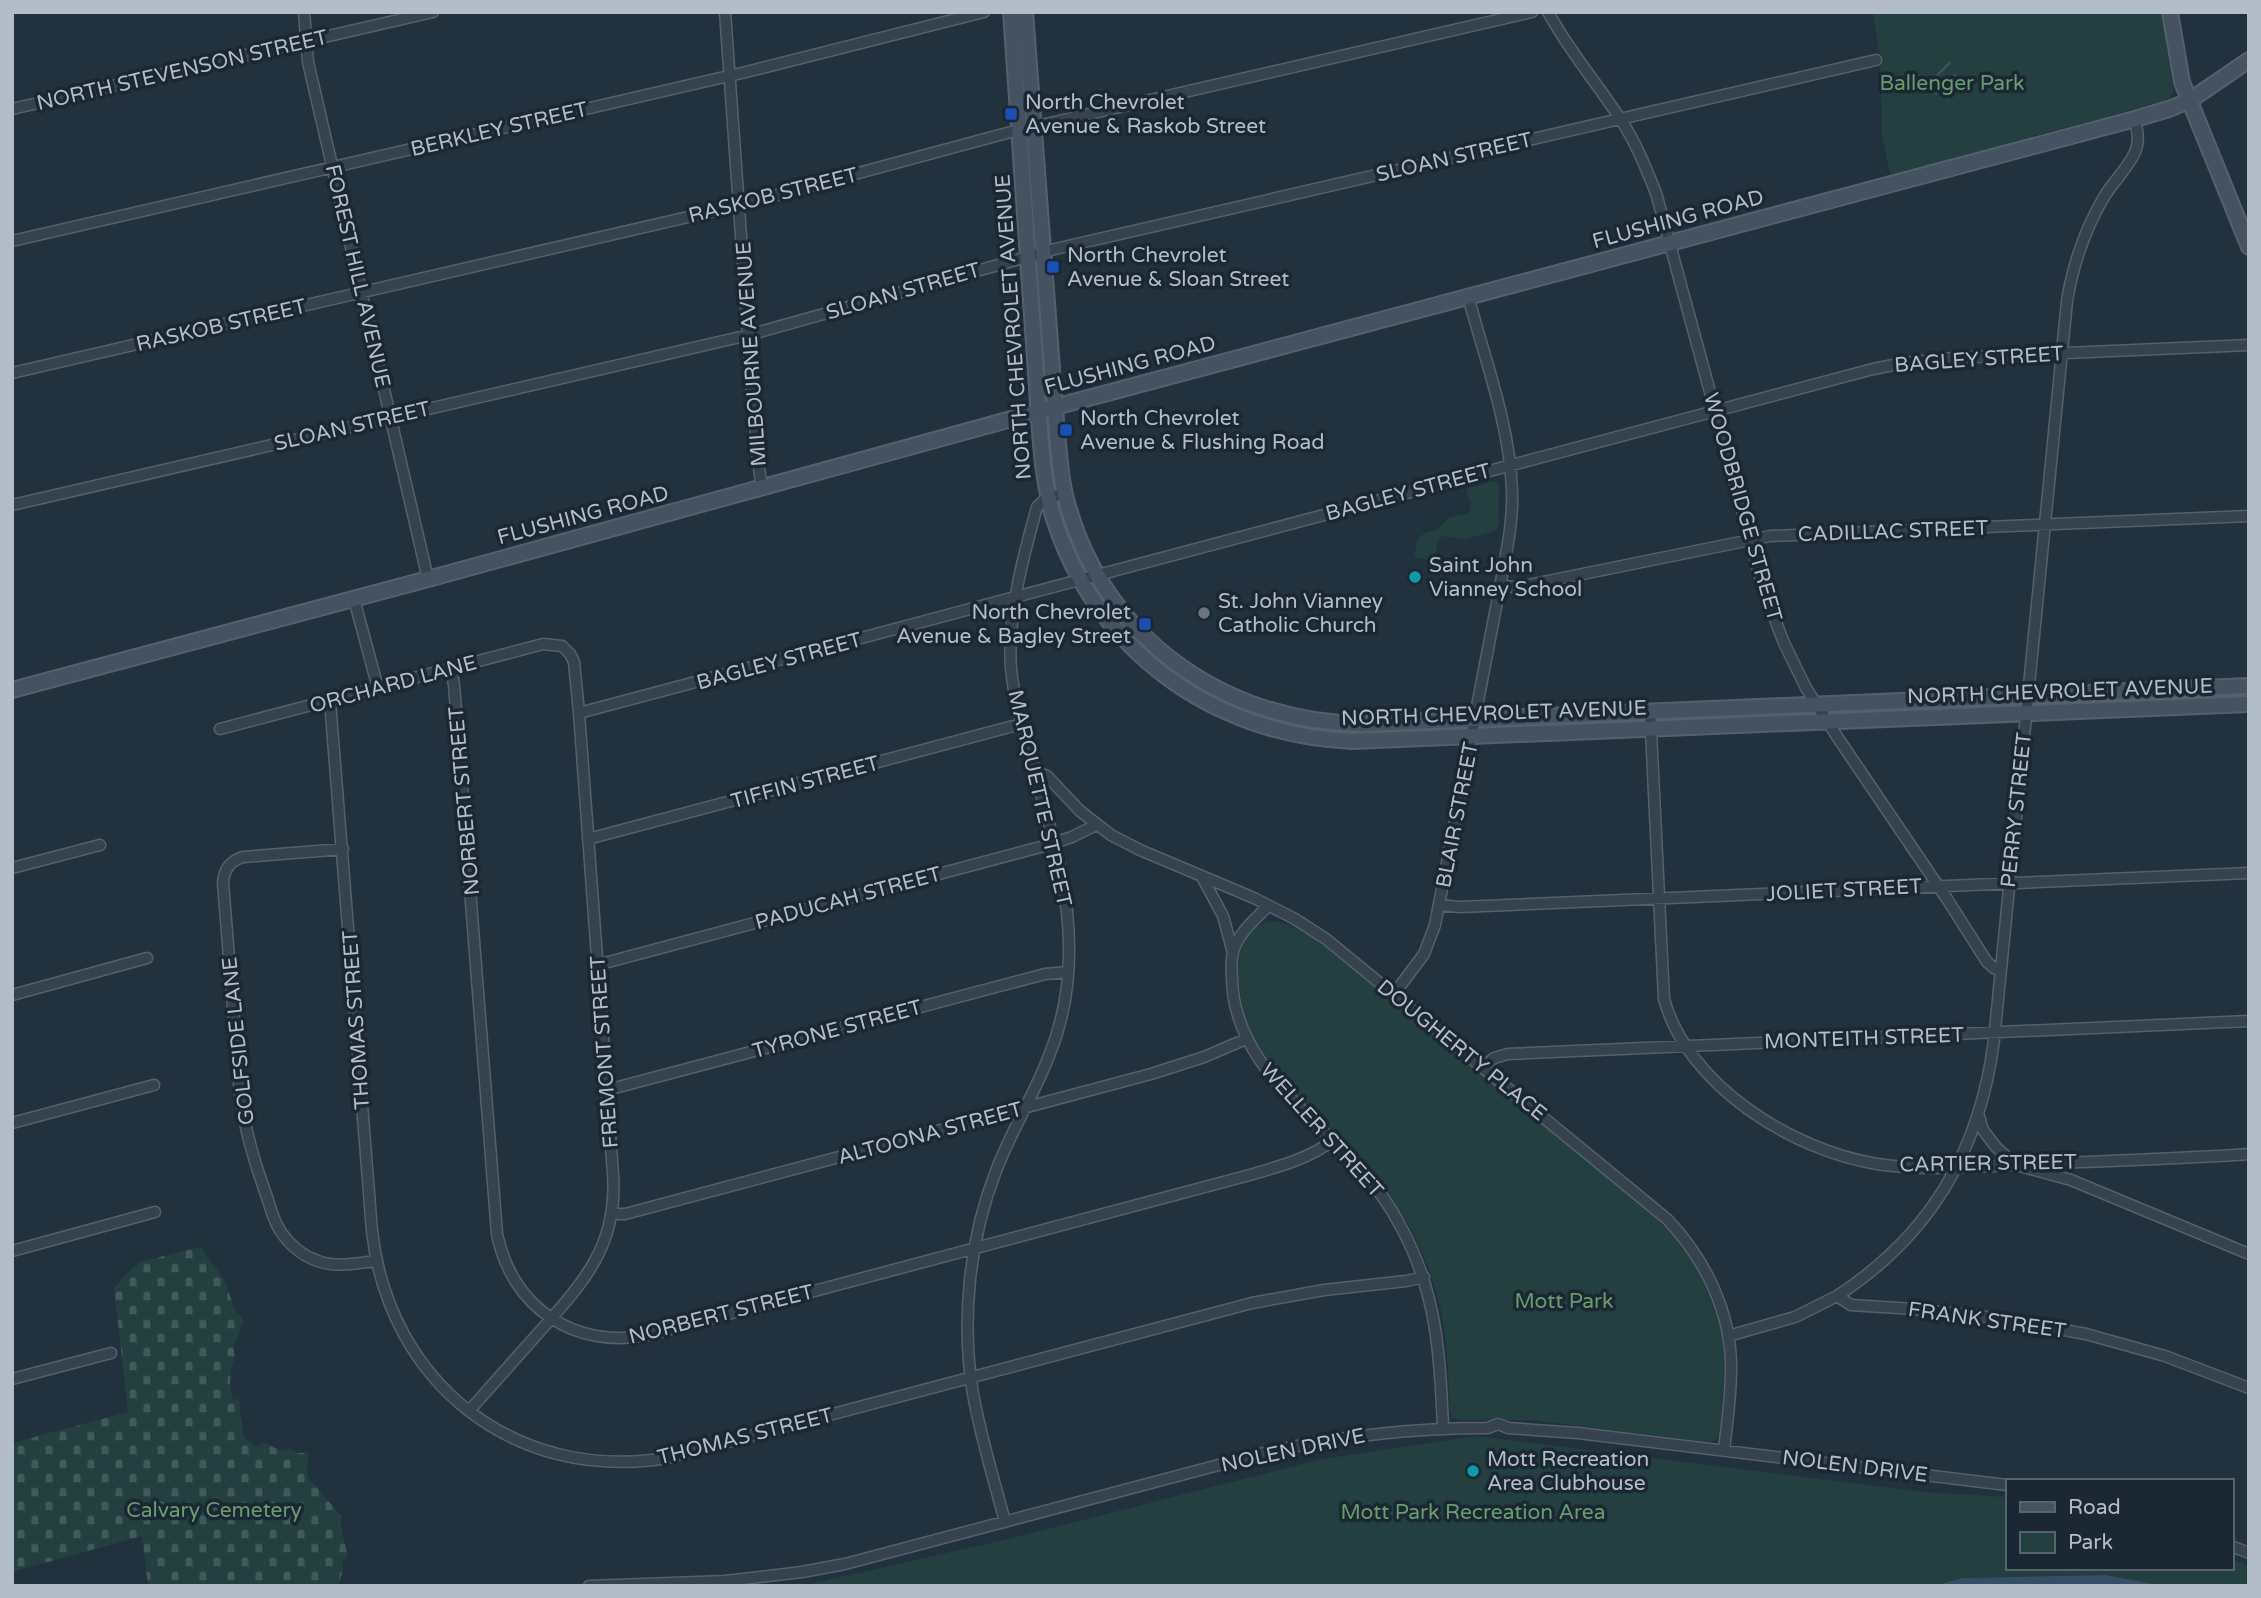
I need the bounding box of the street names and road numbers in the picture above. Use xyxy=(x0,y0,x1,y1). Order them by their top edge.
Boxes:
street label: NORTH STEVENSON STREET xyxy=(34,25,330,116)
street label: BERKLEY STREET xyxy=(408,97,590,162)
street label: SLOAN STREET xyxy=(1374,127,1535,188)
street label: FOREST HILL AVENUE xyxy=(320,162,395,390)
street label: RASKOB STREET xyxy=(686,162,861,229)
street label: NORTH CHEVROLET AVENUE xyxy=(990,173,1037,480)
street label: FLUSHING ROAD xyxy=(1590,185,1767,254)
street label: MILBOURNE AVENUE xyxy=(731,241,772,467)
street label: SLOAN STREET xyxy=(823,257,983,325)
street label: RASKOB STREET xyxy=(134,294,309,357)
street label: FLUSHING ROAD xyxy=(1042,331,1219,400)
street label: BAGLEY STREET xyxy=(1894,341,2065,378)
street label: WOODBRIDGE STREET xyxy=(1698,390,1787,625)
street label: SLOAN STREET xyxy=(272,396,433,457)
street label: BAGLEY STREET xyxy=(1323,458,1494,527)
street label: FLUSHING ROAD xyxy=(495,481,672,550)
street label: CADILLAC STREET xyxy=(1797,516,1989,547)
street label: BAGLEY STREET xyxy=(694,627,865,696)
street label: ORCHARD LANE xyxy=(307,650,479,719)
street label: NORTH CHEVROLET AVENUE xyxy=(1907,674,2213,709)
street label: MARQUETTE STREET xyxy=(1002,688,1077,909)
street label: NORTH CHEVROLET AVENUE xyxy=(1341,696,1647,731)
street label: NORBERT STREET xyxy=(444,705,485,896)
street label: PERRY STREET xyxy=(1996,731,2037,889)
street label: BLAIR STREET xyxy=(1431,740,1484,890)
street label: TIFFIN STREET xyxy=(728,751,882,814)
street label: PADUCAH STREET xyxy=(752,862,944,935)
street label: JOLIET STREET xyxy=(1765,874,1923,907)
street label: THOMAS STREET xyxy=(338,929,375,1110)
street label: FREMONT STREET xyxy=(585,955,624,1149)
street label: GOLFSIDE LANE xyxy=(217,956,260,1126)
street label: DOUGHERTY PLACE xyxy=(1372,974,1551,1126)
street label: TYRONE STREET xyxy=(750,995,925,1064)
street label: MONTEITH STREET xyxy=(1764,1023,1965,1054)
street label: WELLER STREET xyxy=(1255,1058,1389,1203)
street label: ALTOONA STREET xyxy=(835,1097,1025,1170)
street label: CARTIER STREET xyxy=(1899,1149,2077,1178)
street label: NORBERT STREET xyxy=(626,1279,816,1350)
street label: FRANK STREET xyxy=(1906,1297,2068,1344)
street label: THOMAS STREET xyxy=(655,1403,835,1470)
street label: NOLEN DRIVE xyxy=(1219,1423,1367,1478)
street label: NOLEN DRIVE xyxy=(1781,1445,1929,1488)

